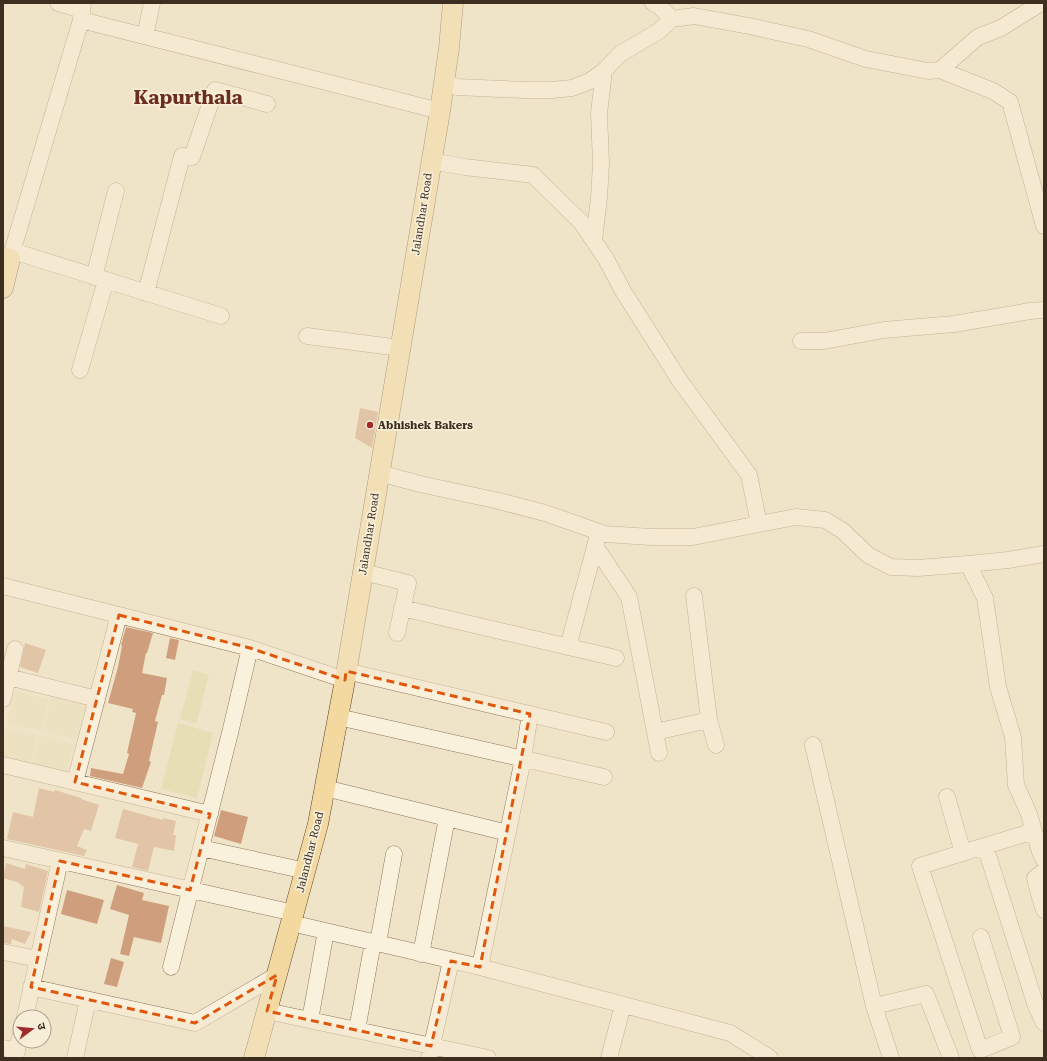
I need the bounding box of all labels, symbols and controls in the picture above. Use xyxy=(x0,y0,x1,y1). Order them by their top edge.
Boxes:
district label: Kapurthala xyxy=(133,86,243,109)
street label: Jalandhar Road xyxy=(409,172,435,256)
place label: Abhishek Bakers xyxy=(378,419,473,432)
marker: Abhishek Bakers xyxy=(365,420,375,430)
street label: Jalandhar Road xyxy=(356,492,382,576)
street label: Jalandhar Road xyxy=(294,810,326,894)
north arrow xyxy=(12,1009,52,1049)
text: उ xyxy=(34,1021,48,1032)

